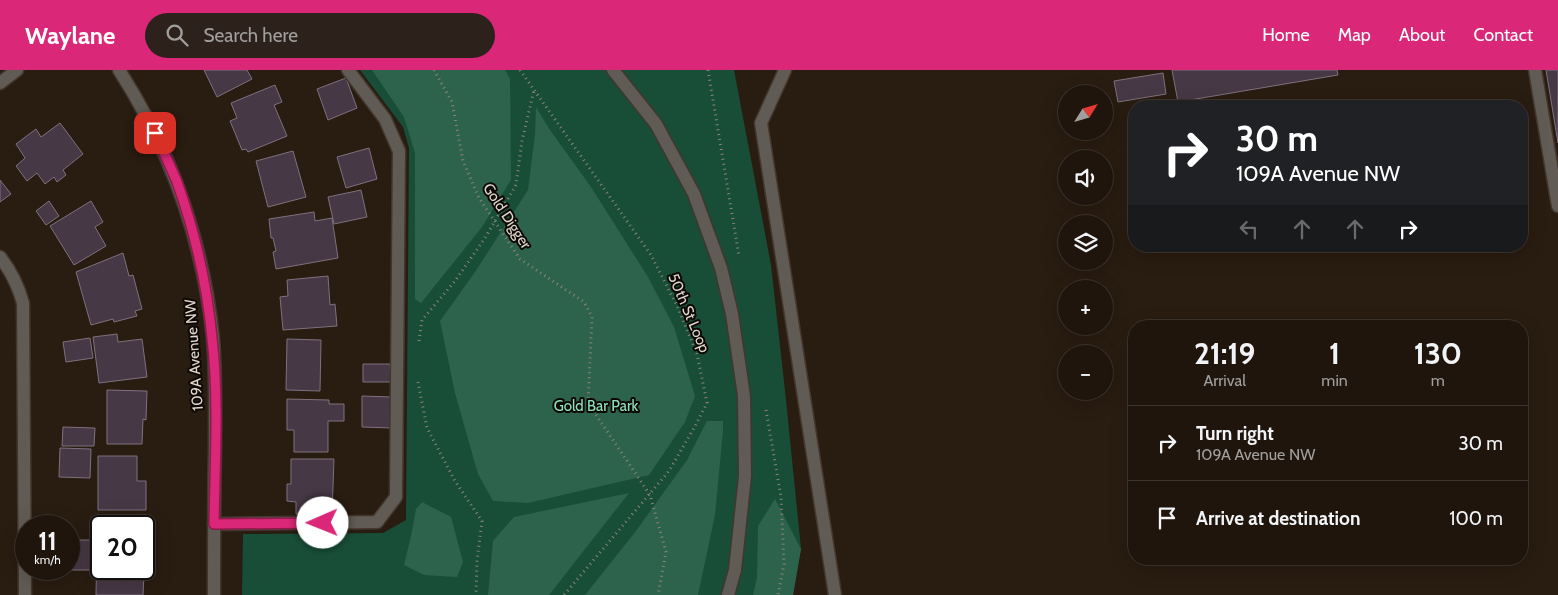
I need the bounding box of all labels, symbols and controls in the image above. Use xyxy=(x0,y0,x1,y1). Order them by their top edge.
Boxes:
search box xyxy=(145,13,495,58)
text: Waylane xyxy=(25,21,115,50)
icon: search xyxy=(163,21,191,49)
text: Search here xyxy=(203,24,298,47)
text: Home xyxy=(1262,24,1310,46)
text: Map xyxy=(1338,24,1371,46)
text: About xyxy=(1399,24,1445,46)
text: Contact xyxy=(1473,24,1533,46)
north arrow xyxy=(1058,85,1112,140)
map controls xyxy=(1058,85,1113,400)
pin xyxy=(134,112,176,154)
text: 30 m xyxy=(1236,117,1318,160)
icon: arrive xyxy=(141,119,169,147)
icon: right xyxy=(1153,120,1218,185)
button: sound xyxy=(1058,150,1113,205)
text: 109A Avenue NW xyxy=(1236,160,1400,187)
street label: Gold Digger xyxy=(479,180,535,252)
button: layers xyxy=(1058,215,1113,270)
icon: left xyxy=(1235,215,1263,243)
icon: ahead xyxy=(1288,215,1316,243)
icon: ahead xyxy=(1341,215,1369,243)
icon: right xyxy=(1394,215,1422,243)
street label: 50th St Loop xyxy=(664,271,714,355)
button: + xyxy=(1058,280,1113,335)
street label: 109A Avenue NW xyxy=(181,298,207,411)
text: 21:19 xyxy=(1194,335,1255,372)
text: 1 xyxy=(1329,335,1340,372)
text: 130 xyxy=(1414,335,1462,372)
button: − xyxy=(1058,345,1113,400)
text: Arrival xyxy=(1203,371,1246,390)
text: min xyxy=(1321,371,1348,390)
text: m xyxy=(1431,371,1445,390)
park label: Gold Bar Park xyxy=(554,397,639,415)
text: Turn right xyxy=(1196,422,1274,445)
icon: right xyxy=(1153,429,1181,457)
text: 30 m xyxy=(1459,432,1503,455)
text: 109A Avenue NW xyxy=(1196,445,1315,464)
position arrow xyxy=(296,496,348,548)
icon: arrive xyxy=(1153,504,1181,532)
text: Arrive at destination xyxy=(1196,507,1360,530)
text: 100 m xyxy=(1449,507,1503,530)
speed limit sign: 20 xyxy=(90,515,155,580)
text: 11 xyxy=(38,526,57,556)
text: km/h xyxy=(34,552,61,567)

